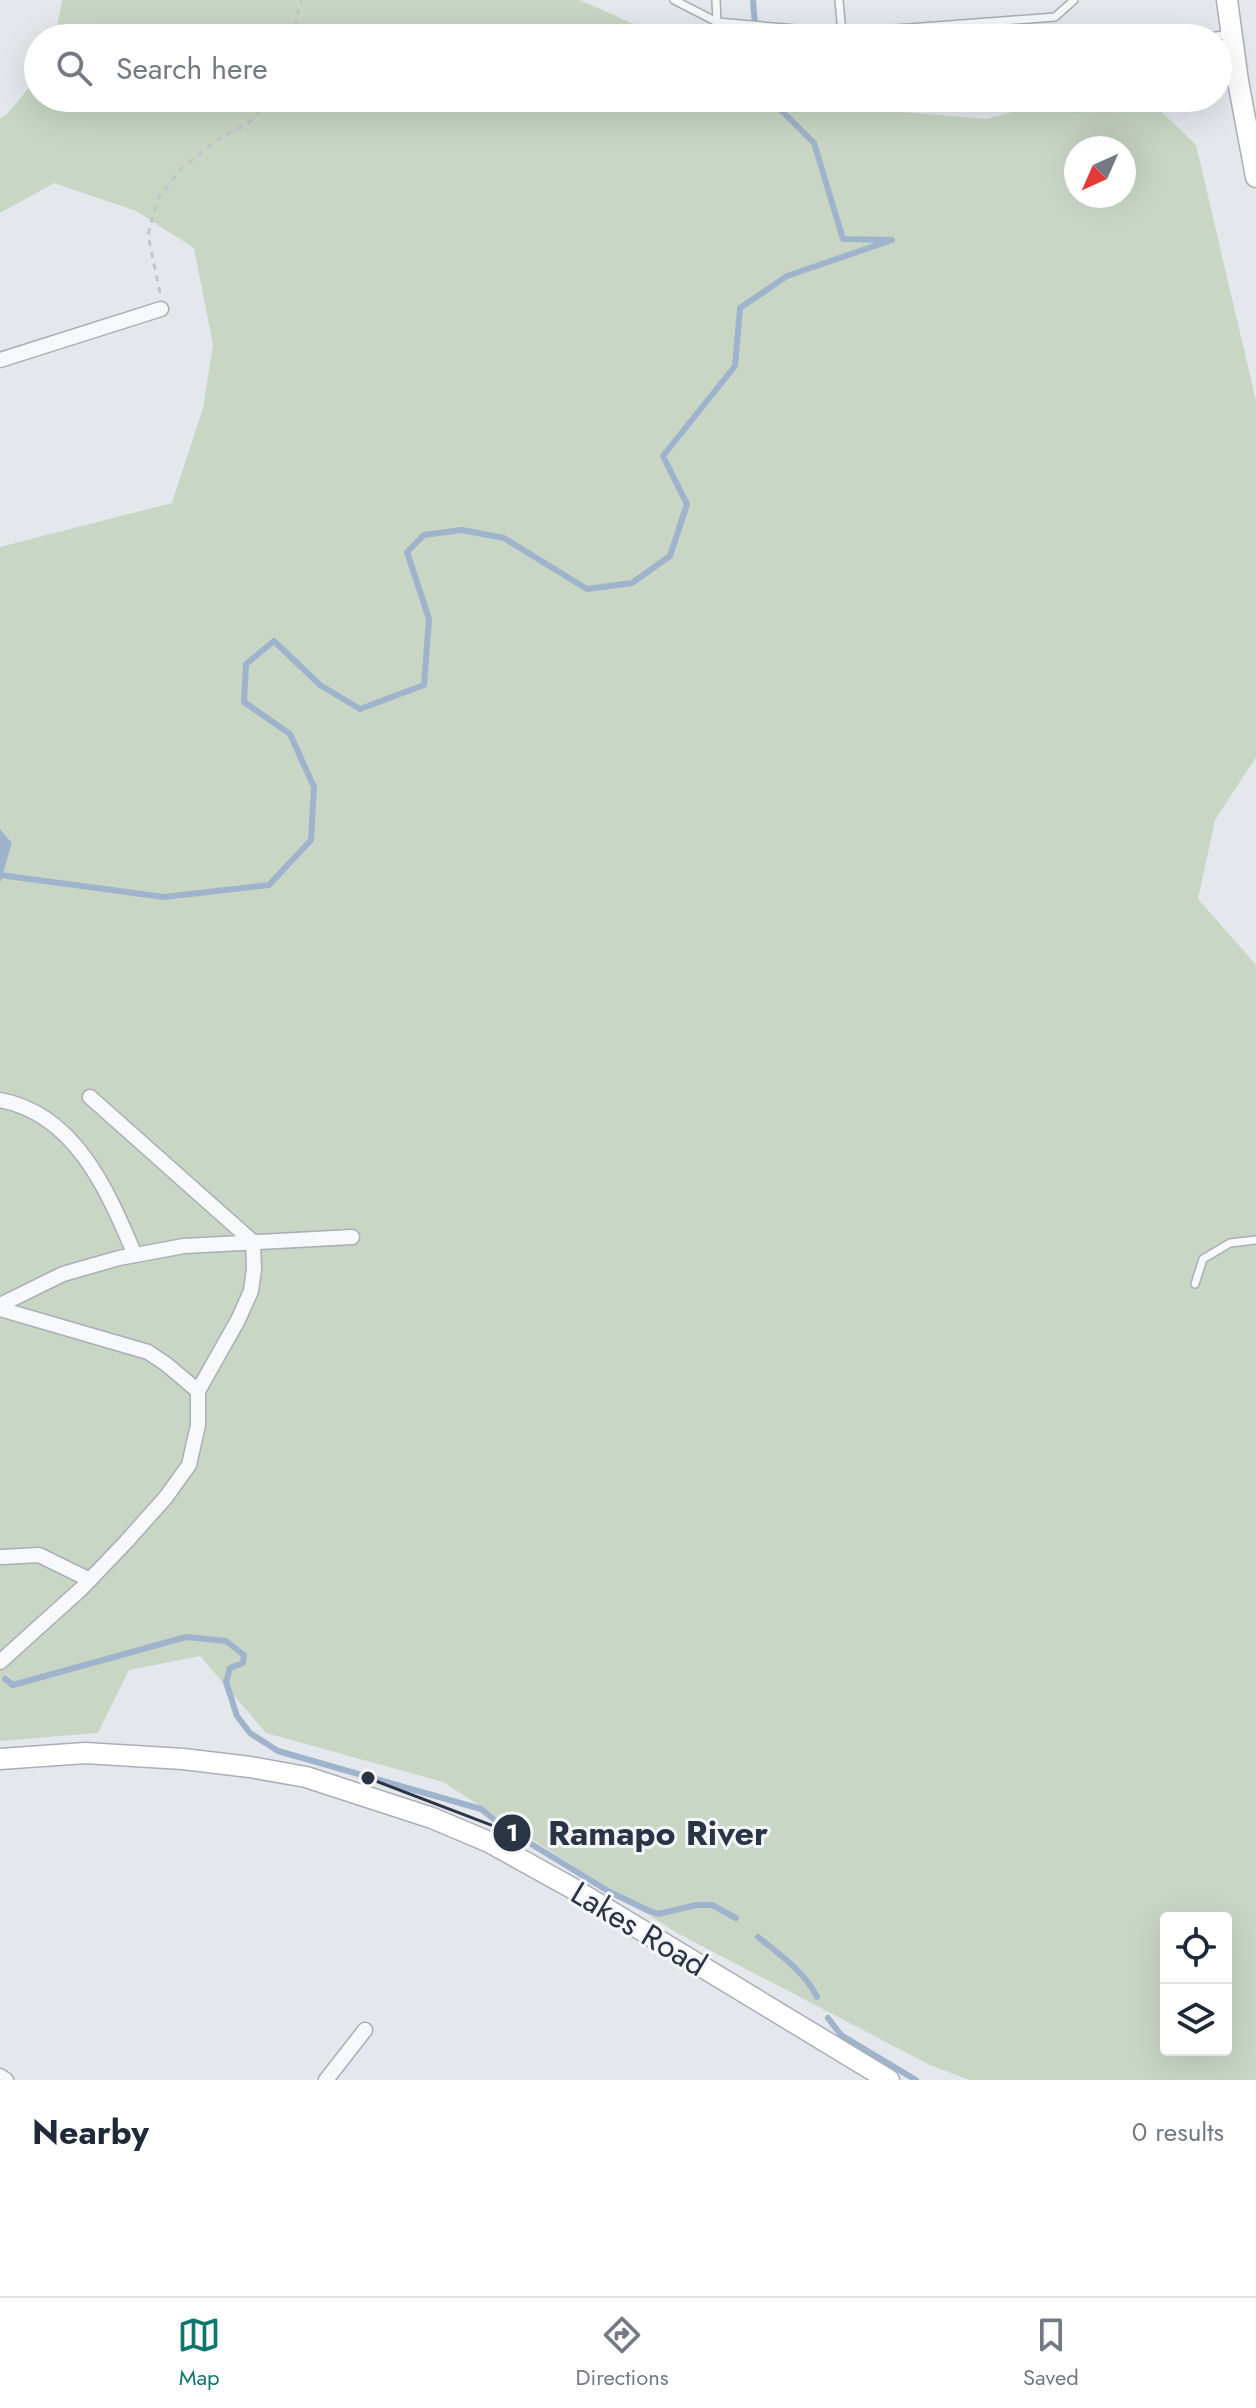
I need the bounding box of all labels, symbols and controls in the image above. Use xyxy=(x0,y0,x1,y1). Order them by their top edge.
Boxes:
search box xyxy=(24,24,1232,112)
icon: search xyxy=(52,46,96,90)
text: Search here xyxy=(116,47,268,90)
north arrow xyxy=(1064,136,1136,208)
callout: Ramapo River xyxy=(492,1804,784,1862)
text: Ramapo River xyxy=(548,1809,768,1858)
text: 1 xyxy=(506,1815,518,1850)
street label: Lakes Road xyxy=(562,1870,716,1988)
map controls xyxy=(1160,1912,1232,2056)
button: locate xyxy=(1160,1912,1232,1984)
button: layers xyxy=(1160,1984,1232,2056)
text: Nearby xyxy=(32,2108,149,2157)
text: 0 results xyxy=(1132,2113,1224,2151)
tab: Map xyxy=(177,2313,221,2393)
tab: Directions xyxy=(576,2313,669,2393)
tab: Saved xyxy=(1023,2313,1079,2393)

